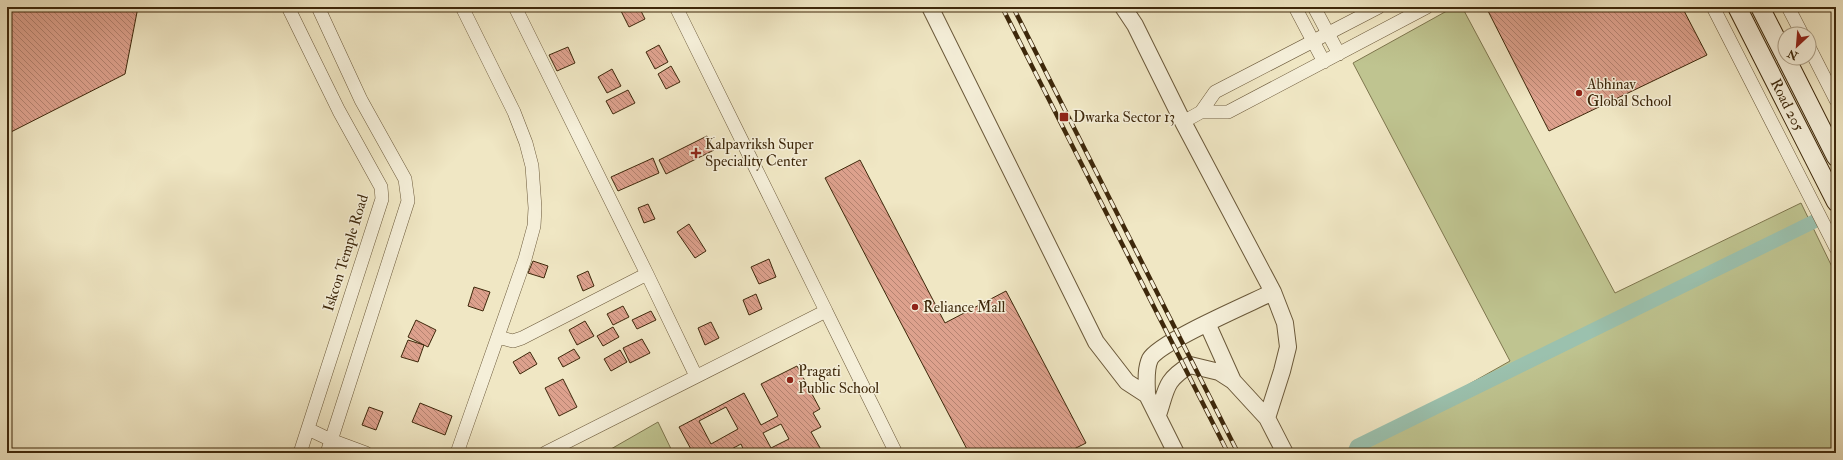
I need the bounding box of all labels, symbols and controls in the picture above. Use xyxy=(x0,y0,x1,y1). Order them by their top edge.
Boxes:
north arrow xyxy=(1777,26,1817,66)
text: N xyxy=(1785,46,1801,63)
place label: Abhinav Global School xyxy=(1586,75,1672,111)
street label: Road 205 xyxy=(1766,76,1808,135)
marker: Abhinav Global School xyxy=(1574,88,1584,98)
place label: Dwarka Sector 13 xyxy=(1073,108,1175,127)
marker: Dwarka Sector 13 xyxy=(1058,111,1070,123)
place label: Kalpavriksh Super Speciality Center xyxy=(705,135,814,172)
marker: Kalpavriksh Super Speciality Center xyxy=(690,147,702,159)
street label: Iskcon Temple Road xyxy=(319,192,374,314)
place label: Reliance Mall xyxy=(923,298,1006,317)
marker: Reliance Mall xyxy=(910,302,920,312)
place label: Pragati Public School xyxy=(798,362,879,398)
marker: Pragati Public School xyxy=(785,375,795,385)

